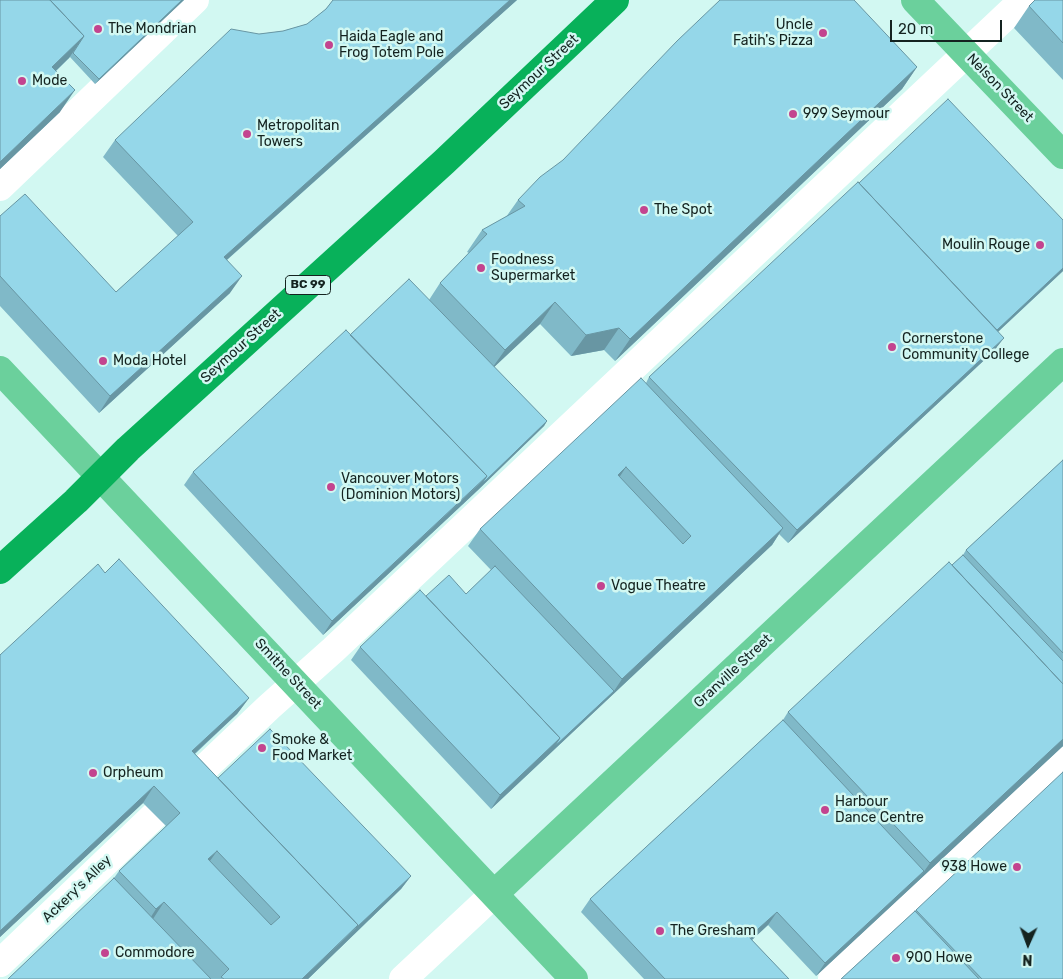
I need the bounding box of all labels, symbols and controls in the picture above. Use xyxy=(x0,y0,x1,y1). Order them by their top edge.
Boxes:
scale bar xyxy=(893,10,1006,42)
place label: Uncle Fatih's Pizza xyxy=(733,17,813,49)
text: 20 m xyxy=(898,20,933,38)
place label: The Mondrian xyxy=(108,21,197,37)
marker: The Mondrian xyxy=(92,23,104,35)
marker: Uncle Fatih's Pizza xyxy=(817,27,829,39)
place label: Haida Eagle and Frog Totem Pole xyxy=(339,29,444,62)
street label: Seymour Street xyxy=(496,31,582,113)
marker: Haida Eagle and Frog Totem Pole xyxy=(323,39,335,51)
street label: Nelson Street xyxy=(963,50,1037,126)
place label: Mode xyxy=(32,73,67,89)
marker: Mode xyxy=(16,75,28,87)
place label: 999 Seymour xyxy=(803,106,890,122)
marker: 999 Seymour xyxy=(787,108,799,120)
place label: Metropolitan Towers xyxy=(257,118,339,150)
marker: Metropolitan Towers xyxy=(241,128,253,140)
place label: The Spot xyxy=(654,202,712,218)
marker: The Spot xyxy=(638,204,650,216)
place label: Moulin Rouge xyxy=(942,237,1030,253)
marker: Moulin Rouge xyxy=(1034,239,1046,251)
place label: Foodness Supermarket xyxy=(491,252,575,284)
marker: Foodness Supermarket xyxy=(475,262,487,274)
road number: BC 99 xyxy=(286,276,330,294)
street label: Seymour Street xyxy=(197,306,285,386)
place label: Cornerstone Community College xyxy=(902,331,1029,364)
marker: Cornerstone Community College xyxy=(886,341,898,353)
place label: Moda Hotel xyxy=(113,353,186,369)
marker: Moda Hotel xyxy=(97,355,109,367)
place label: Vancouver Motors (Dominion Motors) xyxy=(341,471,460,504)
marker: Vancouver Motors (Dominion Motors) xyxy=(325,481,337,493)
place label: Vogue Theatre xyxy=(611,578,706,594)
marker: Vogue Theatre xyxy=(595,580,607,592)
street label: Granville Street xyxy=(691,631,775,711)
street label: Smithe Street xyxy=(251,635,325,713)
place label: Smoke & Food Market xyxy=(272,732,352,764)
marker: Smoke & Food Market xyxy=(256,742,268,754)
place label: Orpheum xyxy=(103,765,163,781)
marker: Orpheum xyxy=(87,767,99,779)
place label: Harbour Dance Centre xyxy=(835,794,924,826)
marker: Harbour Dance Centre xyxy=(819,804,831,816)
street label: Ackery's Alley xyxy=(39,852,115,926)
place label: 938 Howe xyxy=(941,859,1007,875)
marker: 938 Howe xyxy=(1011,861,1023,873)
north arrow xyxy=(1003,919,1053,969)
place label: The Gresham xyxy=(670,923,756,939)
marker: The Gresham xyxy=(654,925,666,937)
place label: Commodore xyxy=(115,945,195,961)
marker: Commodore xyxy=(99,947,111,959)
place label: 900 Howe xyxy=(906,950,972,966)
text: N xyxy=(1022,951,1033,968)
marker: 900 Howe xyxy=(890,952,902,964)

